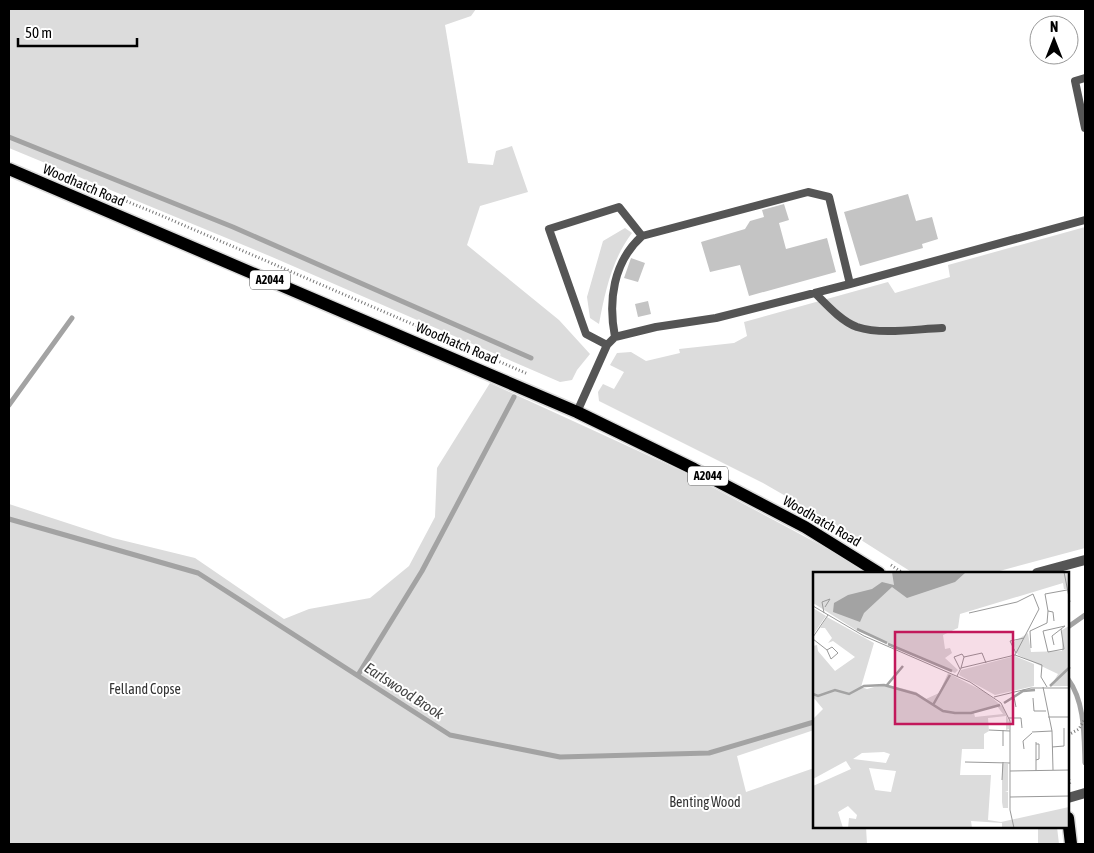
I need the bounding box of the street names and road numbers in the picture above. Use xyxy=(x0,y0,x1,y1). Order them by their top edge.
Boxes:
street label: Woodhatch Road xyxy=(41,161,127,209)
road number: A2044 xyxy=(250,270,290,290)
street label: Woodhatch Road xyxy=(414,319,500,367)
road number: A2044 xyxy=(688,466,728,486)
street label: Woodhatch Road xyxy=(780,492,864,550)

